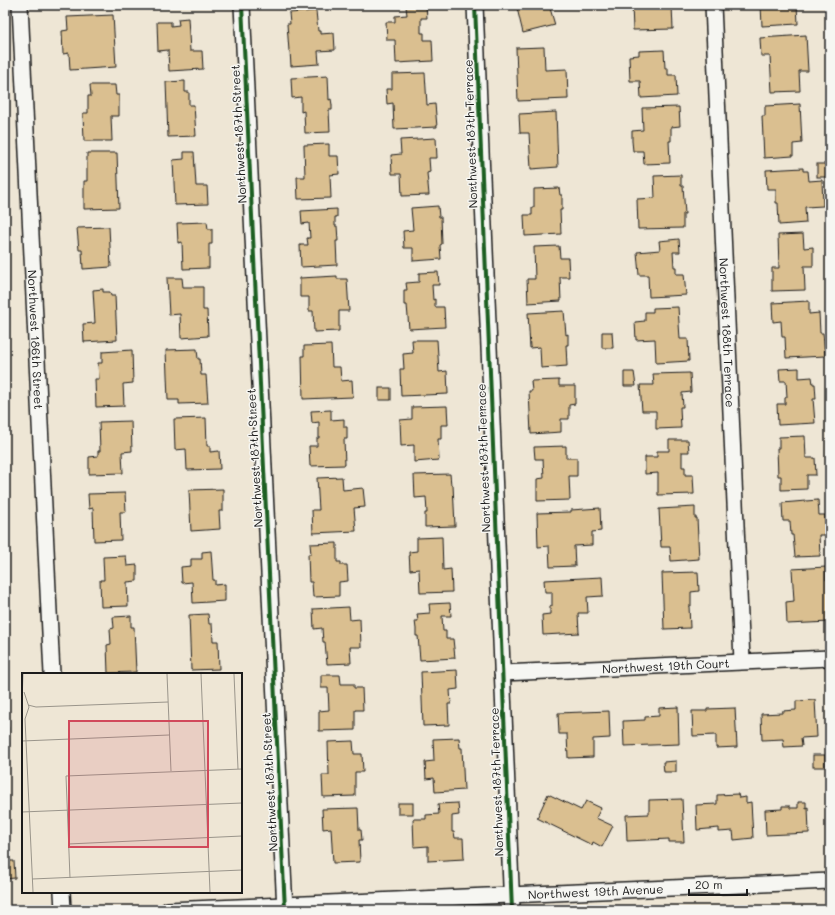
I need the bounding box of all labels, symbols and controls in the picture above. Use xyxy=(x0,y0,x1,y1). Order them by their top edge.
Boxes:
street label: Northwest 187th Terrace xyxy=(459,59,481,209)
street label: Northwest 187th Street xyxy=(226,64,250,204)
street label: Northwest 188th Terrace xyxy=(716,258,739,408)
street label: Northwest 186th Street xyxy=(25,269,47,410)
street label: Northwest 187th Terrace xyxy=(472,383,494,533)
street label: Northwest 187th Street xyxy=(242,388,266,528)
street label: Northwest 19th Court xyxy=(602,655,730,676)
inset map xyxy=(22,673,242,893)
street label: Northwest 187th Terrace xyxy=(485,707,507,857)
street label: Northwest 187th Street xyxy=(257,712,281,852)
scale bar xyxy=(689,871,747,897)
text: 20 m xyxy=(695,876,723,892)
street label: Northwest 19th Avenue xyxy=(527,880,664,902)

